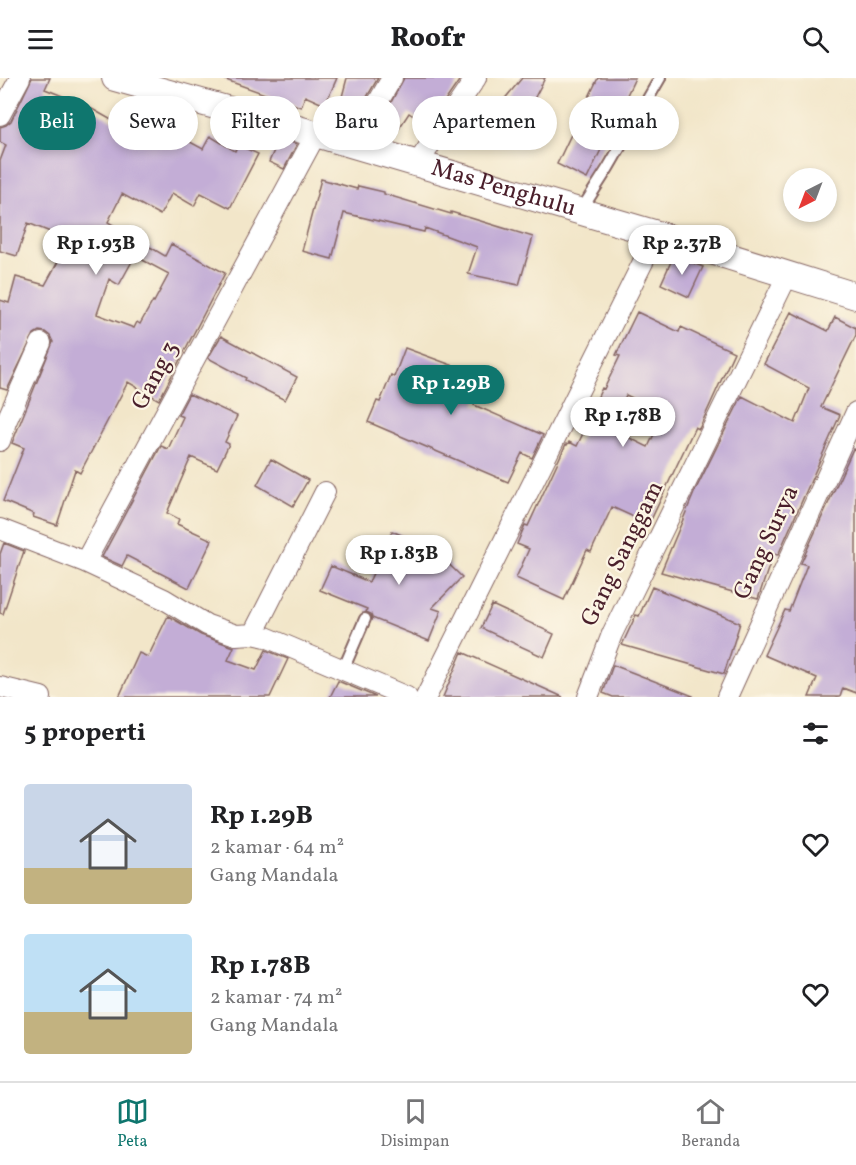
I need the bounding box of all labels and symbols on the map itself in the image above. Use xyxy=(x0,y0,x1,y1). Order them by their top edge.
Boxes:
street label: Mas Penghulu xyxy=(427,152,580,226)
north arrow xyxy=(783,168,837,222)
pin: Rp 1.93B xyxy=(34,225,158,276)
pin: Rp 2.37B xyxy=(620,225,744,276)
street label: Gang 3 xyxy=(124,336,188,416)
pin: Rp 1.29B xyxy=(389,365,513,416)
pin: Rp 1.78B xyxy=(561,397,685,448)
street label: Gang Sanggam xyxy=(573,475,673,633)
street label: Gang Surya xyxy=(726,480,808,606)
pin: Rp 1.83B xyxy=(337,535,461,586)

